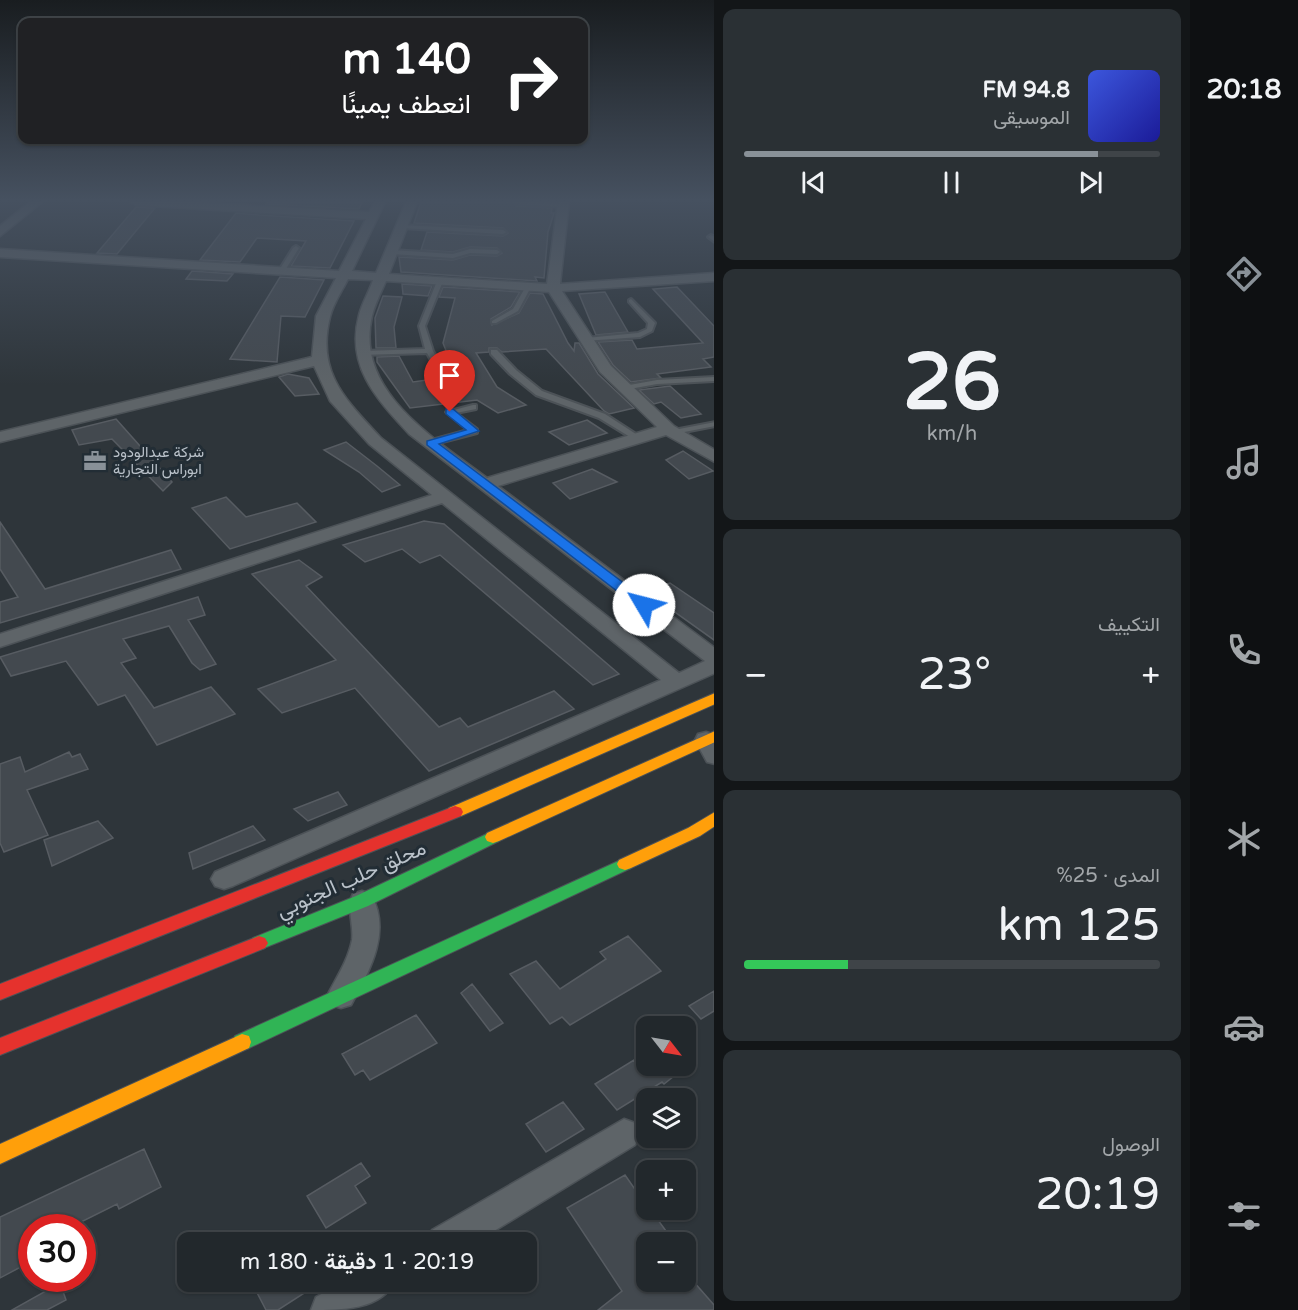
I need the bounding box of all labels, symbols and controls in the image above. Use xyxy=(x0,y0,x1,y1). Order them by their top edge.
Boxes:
text: 140 m xyxy=(342,34,471,85)
icon: right xyxy=(492,42,570,120)
text: 20:18 xyxy=(1207,73,1281,106)
text: 94.8 FM xyxy=(983,77,1070,103)
text: انعطف يمينًا xyxy=(341,88,471,121)
text: الموسيقى xyxy=(993,106,1070,130)
icon: previous xyxy=(797,166,830,199)
icon: pause xyxy=(935,166,968,199)
icon: next xyxy=(1074,166,1107,199)
icon: directions xyxy=(1223,253,1265,295)
text: 26 xyxy=(903,336,1001,430)
pin xyxy=(424,350,475,412)
icon: arrive xyxy=(433,359,466,392)
text: km/h xyxy=(927,422,977,446)
icon: music xyxy=(1223,441,1265,483)
place label: شركة عبدالودود ابوراس التجارية xyxy=(113,443,204,479)
office icon: شركة عبدالودود ابوراس التجارية xyxy=(82,448,108,474)
position arrow xyxy=(612,573,676,637)
text: التكييف xyxy=(1098,613,1160,637)
icon: phone xyxy=(1223,629,1265,671)
text: 23° xyxy=(918,648,991,702)
text: − xyxy=(744,656,768,695)
text: + xyxy=(1141,656,1160,695)
icon: climate xyxy=(1223,818,1265,860)
street label: محلق حلب الجنوبي xyxy=(272,835,432,927)
text: المدى · 25% xyxy=(1056,864,1160,888)
text: 125 km xyxy=(998,899,1160,953)
icon: car xyxy=(1223,1006,1265,1048)
north arrow xyxy=(636,1016,696,1076)
map controls xyxy=(636,1016,696,1292)
button: layers xyxy=(636,1088,696,1148)
text: الوصول xyxy=(1102,1133,1160,1157)
button: + xyxy=(636,1160,696,1220)
text: 20:19 xyxy=(1035,1168,1160,1222)
icon: filters xyxy=(1223,1195,1265,1237)
speed limit sign: 30 xyxy=(18,1214,96,1292)
button: − xyxy=(636,1232,696,1292)
text: 20:19 · 1 دقيقة · 180 m xyxy=(240,1249,474,1275)

